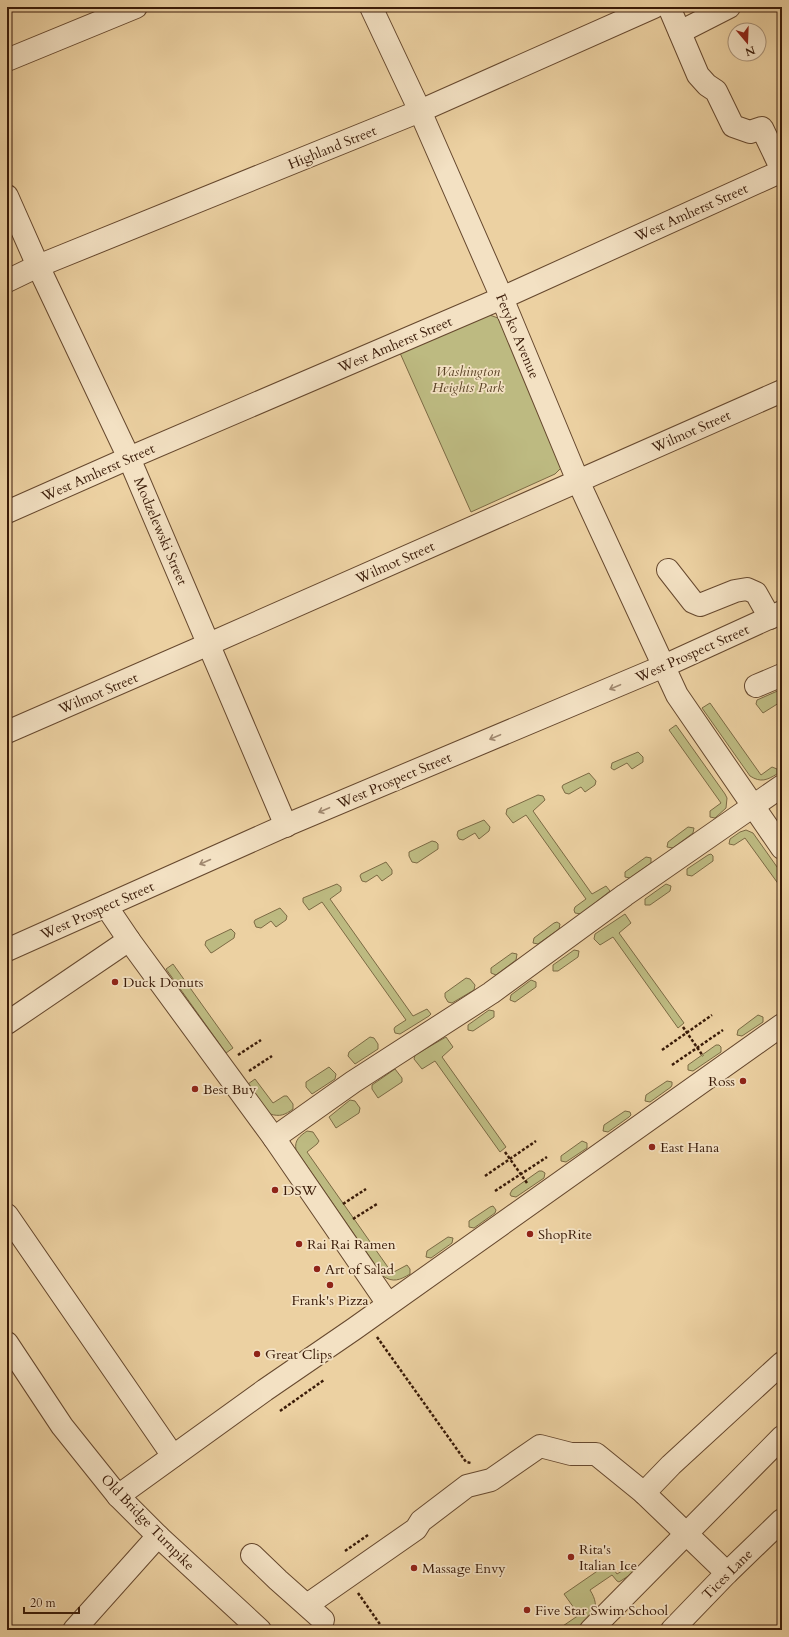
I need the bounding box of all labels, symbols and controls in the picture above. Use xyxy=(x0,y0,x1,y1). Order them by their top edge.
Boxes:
north arrow xyxy=(727,22,767,62)
text: N xyxy=(743,42,757,60)
street label: Highland Street xyxy=(285,121,380,174)
street label: West Amherst Street xyxy=(631,179,751,246)
street label: Fetyko Avenue xyxy=(491,291,544,382)
street label: West Amherst Street xyxy=(334,312,456,377)
park label: Washington Heights Park xyxy=(432,362,504,397)
street label: Wilmot Street xyxy=(648,405,734,458)
street label: West Amherst Street xyxy=(38,439,158,506)
street label: Modzelewski Street xyxy=(129,474,192,589)
street label: Wilmot Street xyxy=(352,536,438,589)
street label: West Prospect Street xyxy=(632,620,752,687)
street label: Wilmot Street xyxy=(55,668,141,719)
one-way arrow xyxy=(609,684,621,691)
one-way arrow xyxy=(490,734,502,742)
street label: West Prospect Street xyxy=(333,748,455,814)
one-way arrow xyxy=(318,806,330,814)
one-way arrow xyxy=(199,859,211,866)
street label: West Prospect Street xyxy=(37,877,157,944)
place label: Duck Donuts xyxy=(123,973,204,992)
marker: Duck Donuts xyxy=(110,977,120,987)
place label: Ross xyxy=(708,1072,735,1091)
marker: Ross xyxy=(738,1076,748,1086)
place label: Best Buy xyxy=(203,1080,257,1099)
marker: Best Buy xyxy=(190,1084,200,1094)
place label: East Hana xyxy=(660,1138,719,1157)
marker: East Hana xyxy=(647,1142,657,1152)
place label: DSW xyxy=(283,1181,317,1200)
marker: DSW xyxy=(270,1185,280,1195)
place label: ShopRite xyxy=(538,1225,592,1244)
marker: ShopRite xyxy=(525,1229,535,1239)
place label: Rai Rai Ramen xyxy=(307,1235,396,1254)
marker: Rai Rai Ramen xyxy=(294,1239,304,1249)
place label: Art of Salad xyxy=(325,1260,395,1279)
marker: Art of Salad xyxy=(312,1264,322,1274)
marker: Frank's Pizza xyxy=(325,1280,335,1290)
place label: Frank's Pizza xyxy=(292,1291,368,1310)
place label: Great Clips xyxy=(265,1345,332,1364)
marker: Great Clips xyxy=(252,1349,262,1359)
street label: Old Bridge Turnpike xyxy=(97,1470,199,1575)
place label: Rita's Italian Ice xyxy=(579,1540,637,1575)
street label: Tices Lane xyxy=(698,1545,757,1604)
marker: Rita's Italian Ice xyxy=(566,1552,576,1562)
place label: Massage Envy xyxy=(422,1559,506,1578)
marker: Massage Envy xyxy=(409,1563,419,1573)
scale bar xyxy=(24,1589,79,1615)
text: 20 m xyxy=(30,1595,57,1611)
place label: Five Star Swim School xyxy=(535,1601,668,1620)
marker: Five Star Swim School xyxy=(522,1605,532,1615)

